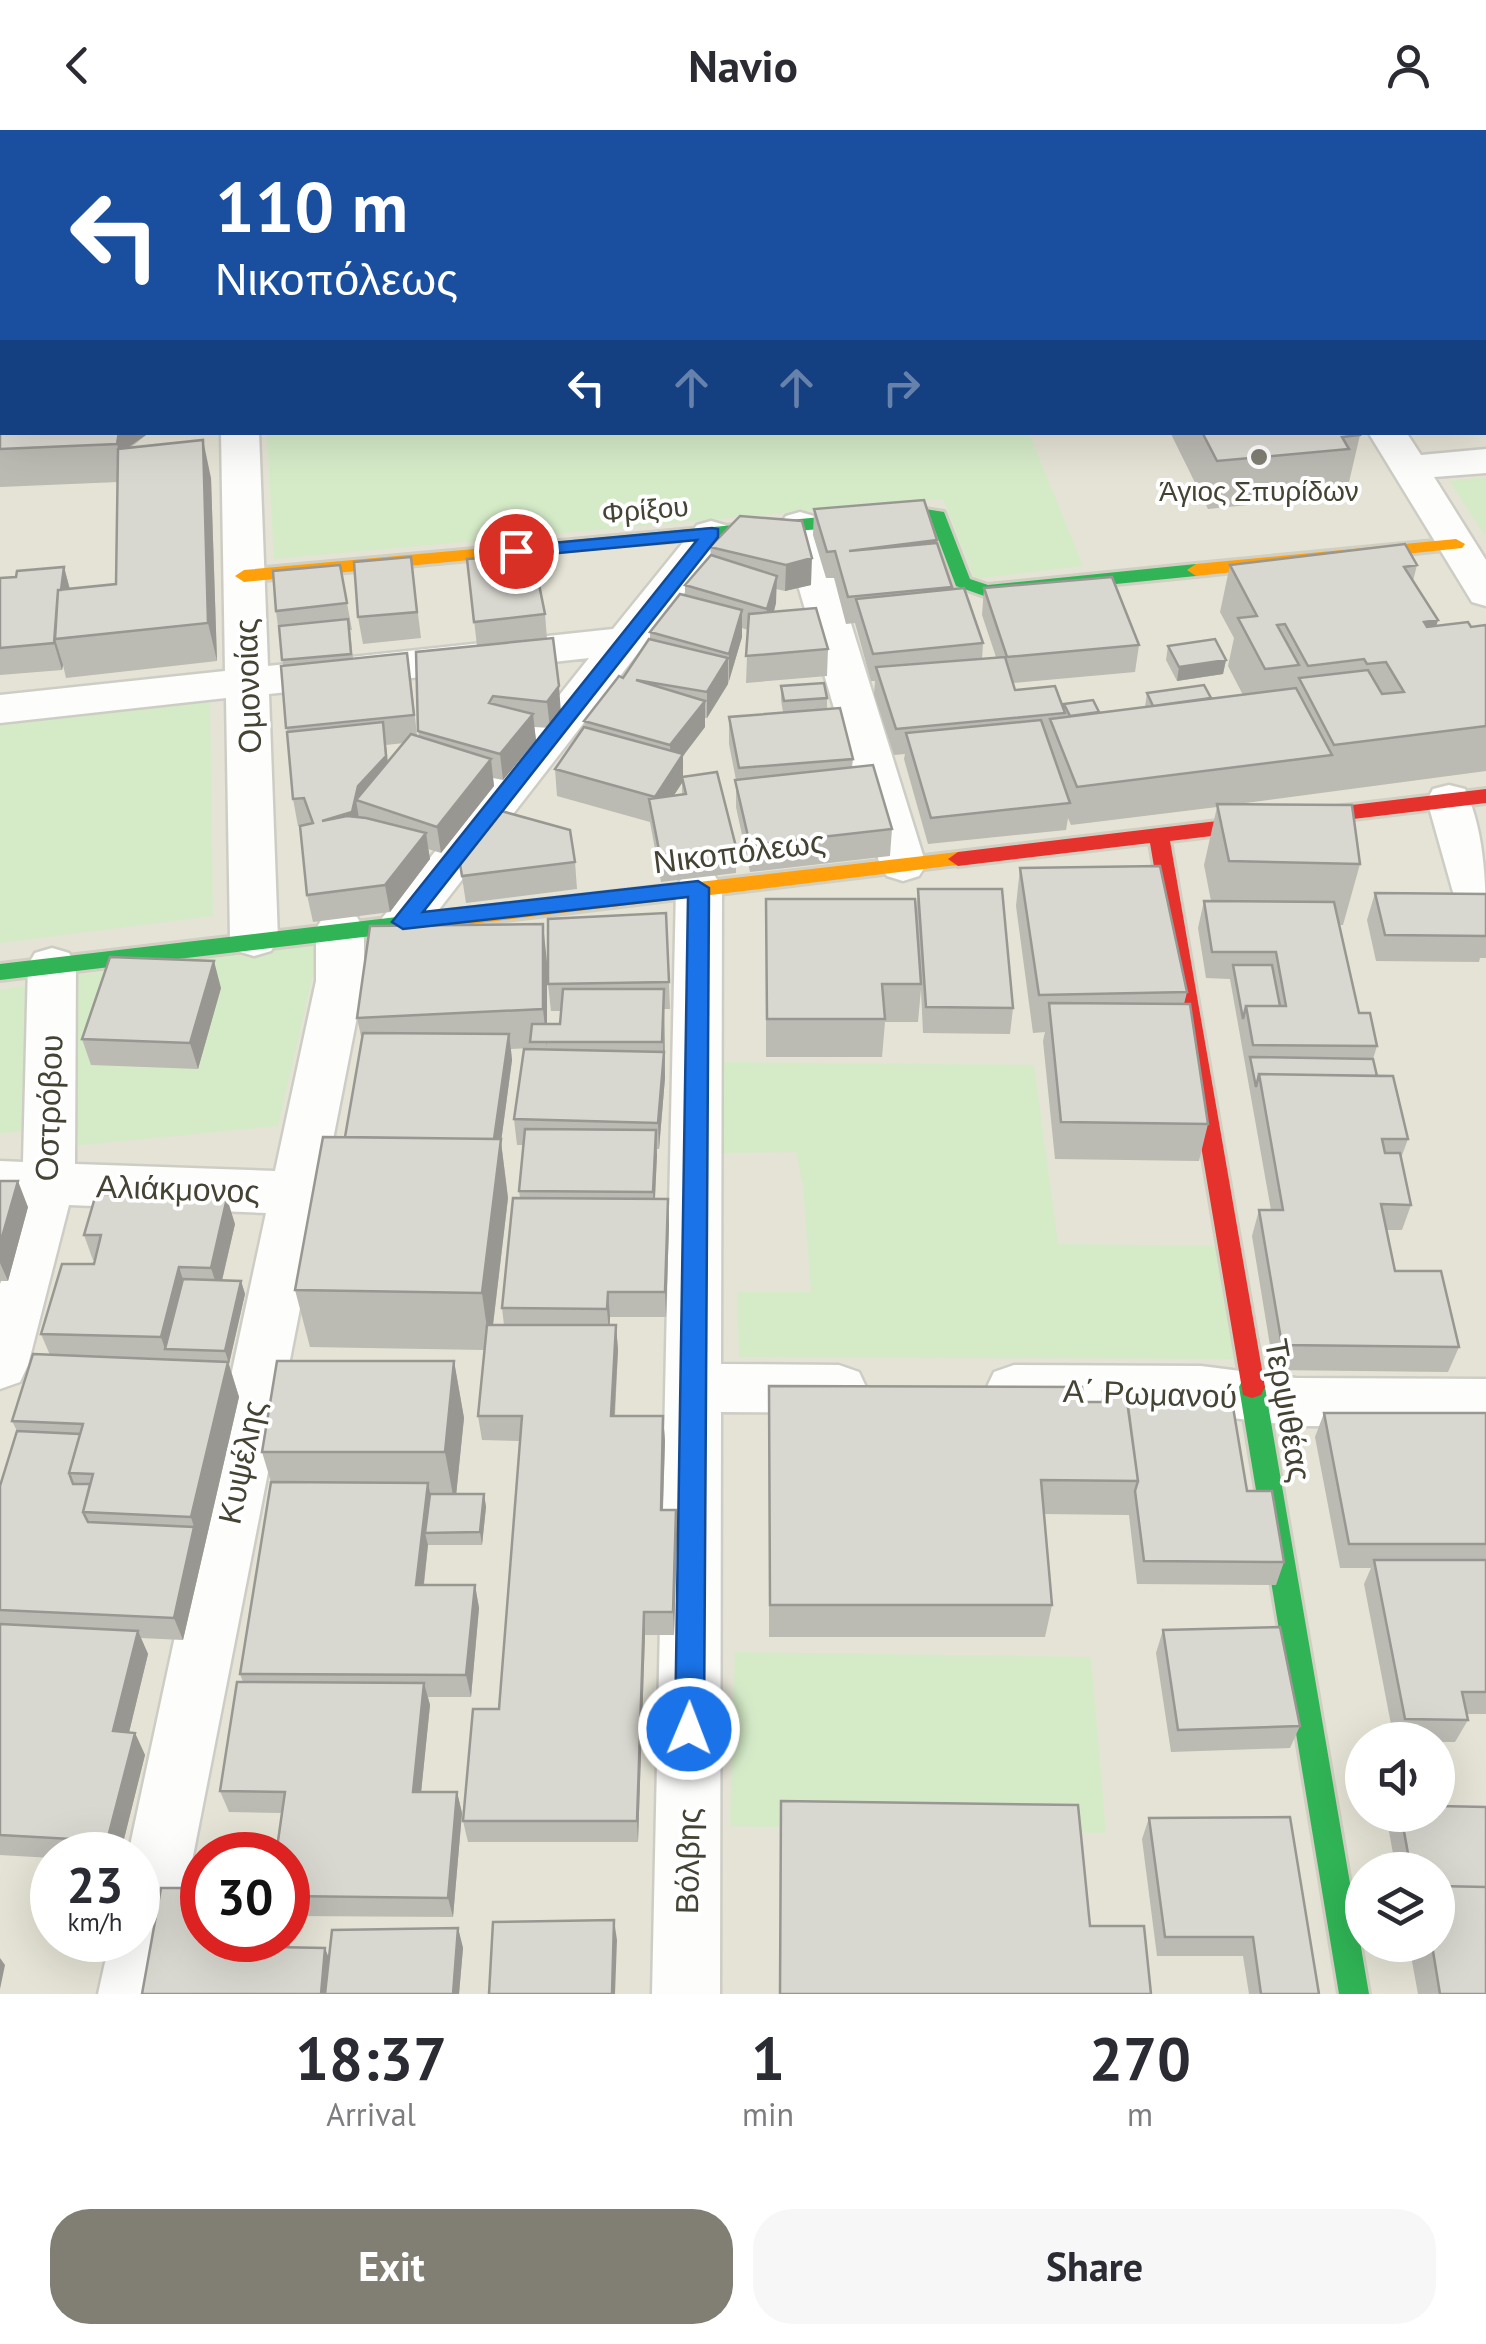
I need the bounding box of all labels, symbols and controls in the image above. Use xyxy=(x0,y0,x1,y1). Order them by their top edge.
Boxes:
text: Navio xyxy=(688,36,798,94)
icon: back xyxy=(50,38,105,93)
icon: person xyxy=(1381,38,1436,93)
text: 110 m xyxy=(215,161,408,251)
icon: left xyxy=(50,170,180,300)
text: Νικοπόλεως xyxy=(215,249,458,307)
icon: left xyxy=(559,360,614,415)
icon: ahead xyxy=(664,360,719,415)
icon: ahead xyxy=(769,360,824,415)
icon: right xyxy=(874,360,929,415)
marker: Άγιος Σπυρίδων xyxy=(1248,446,1270,468)
place label: Άγιος Σπυρίδων xyxy=(1159,472,1359,509)
street label: Φρίξου xyxy=(600,487,690,531)
pin xyxy=(474,509,559,594)
icon: arrive xyxy=(489,524,544,579)
street label: Ομονοίας xyxy=(224,618,270,754)
street label: Νικοπόλεως xyxy=(651,820,827,882)
street label: Οστρόβου xyxy=(24,1034,72,1182)
street label: Αλιάκμονος xyxy=(95,1164,261,1212)
street label: Τερψιθέας xyxy=(1256,1335,1322,1485)
street label: Α΄ Ρωμανού xyxy=(1062,1369,1238,1417)
street label: Κυψέλης xyxy=(207,1396,275,1528)
position arrow xyxy=(637,1677,741,1781)
map controls xyxy=(1345,1722,1455,1962)
button: sound xyxy=(1345,1722,1455,1832)
street label: Βόλβης xyxy=(665,1808,709,1914)
speed limit sign: 30 xyxy=(180,1832,310,1962)
text: 23 xyxy=(67,1852,123,1917)
button: layers xyxy=(1345,1852,1455,1962)
text: km/h xyxy=(68,1906,122,1938)
text: 18:37 xyxy=(295,2019,447,2097)
text: 1 xyxy=(751,2019,785,2097)
text: 270 xyxy=(1089,2019,1191,2097)
text: Arrival xyxy=(326,2093,416,2135)
text: min xyxy=(742,2093,794,2135)
text: m xyxy=(1127,2093,1153,2135)
button: Exit xyxy=(50,2209,733,2324)
button: Share xyxy=(753,2209,1436,2324)

